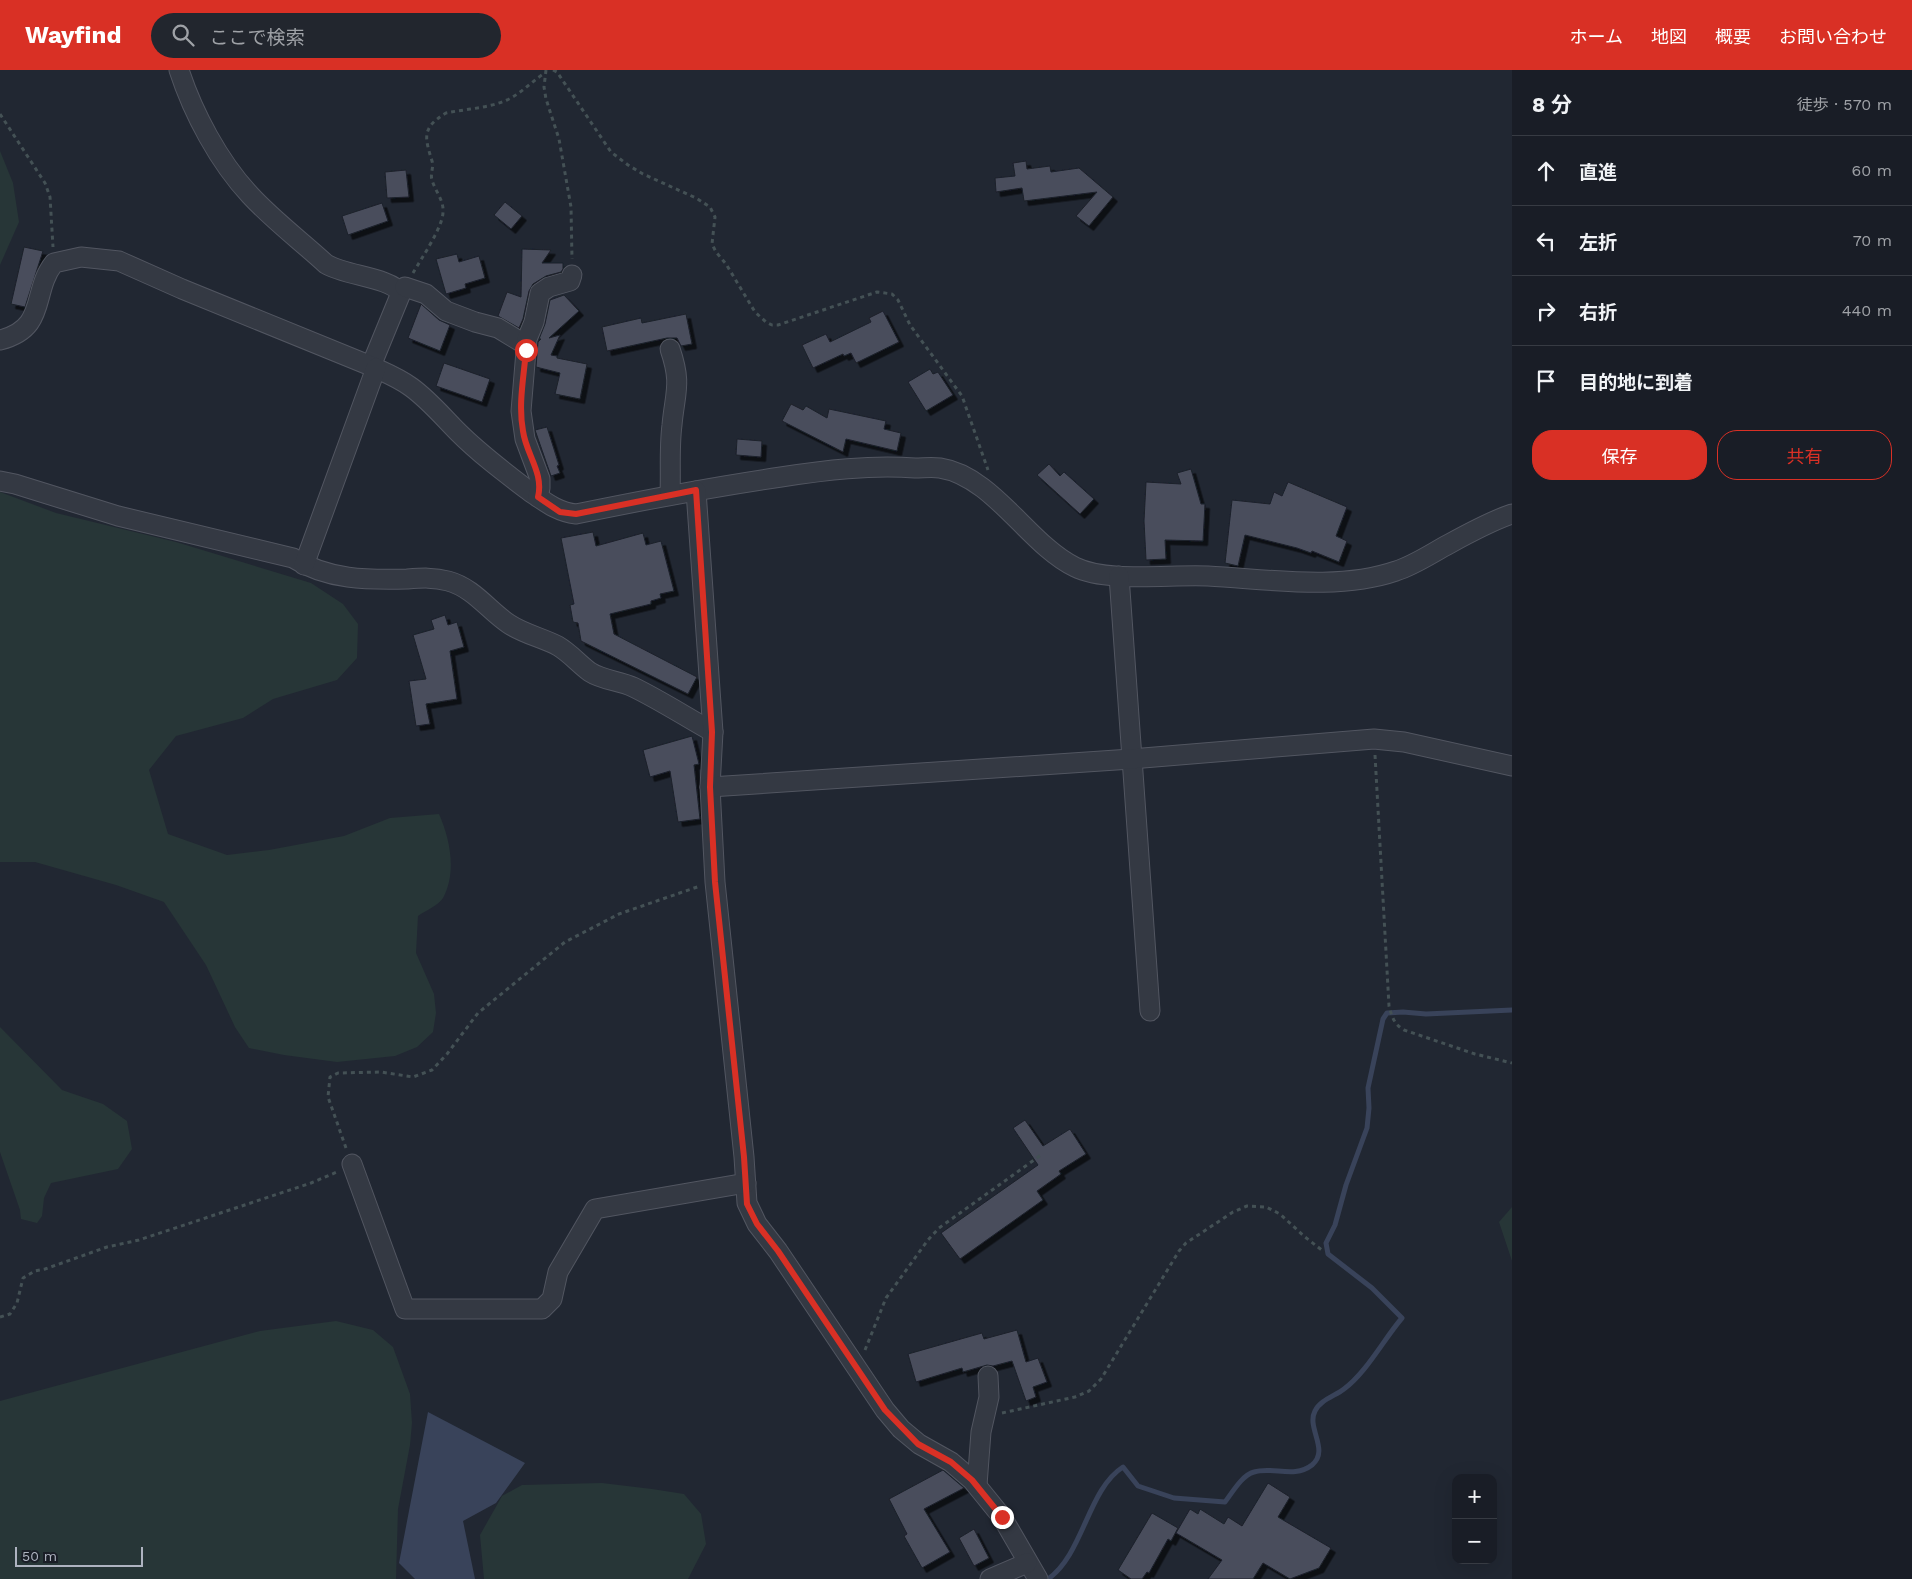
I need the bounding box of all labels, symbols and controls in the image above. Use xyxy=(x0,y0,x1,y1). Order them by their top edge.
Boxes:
search box xyxy=(151,13,501,58)
text: Wayfind xyxy=(25,21,121,49)
icon: search xyxy=(169,21,197,49)
text: ここで検索 xyxy=(209,26,305,49)
text: ホーム xyxy=(1570,26,1623,47)
text: 地図 xyxy=(1651,26,1687,47)
text: 概要 xyxy=(1715,26,1751,47)
text: お問い合わせ xyxy=(1779,26,1887,47)
text: 8 分 xyxy=(1532,92,1572,117)
text: 徒歩 · 570 m xyxy=(1797,95,1892,114)
icon: ahead xyxy=(1532,157,1560,185)
text: 直進 xyxy=(1579,161,1617,184)
text: 60 m xyxy=(1852,161,1892,180)
icon: left xyxy=(1532,227,1560,255)
text: 左折 xyxy=(1579,231,1617,254)
text: 70 m xyxy=(1853,231,1892,250)
icon: right xyxy=(1532,297,1560,325)
text: 右折 xyxy=(1579,301,1617,324)
text: 440 m xyxy=(1842,301,1892,320)
route start xyxy=(515,339,538,362)
icon: arrive xyxy=(1532,367,1560,395)
text: 目的地に到着 xyxy=(1579,371,1693,394)
button: 保存 xyxy=(1532,430,1707,480)
button: 共有 xyxy=(1717,430,1892,480)
map controls xyxy=(1452,1474,1497,1564)
button: + xyxy=(1452,1474,1497,1519)
route end xyxy=(991,1506,1014,1529)
button: − xyxy=(1452,1519,1497,1564)
scale bar xyxy=(15,1544,142,1567)
text: 50 m xyxy=(22,1548,57,1564)

